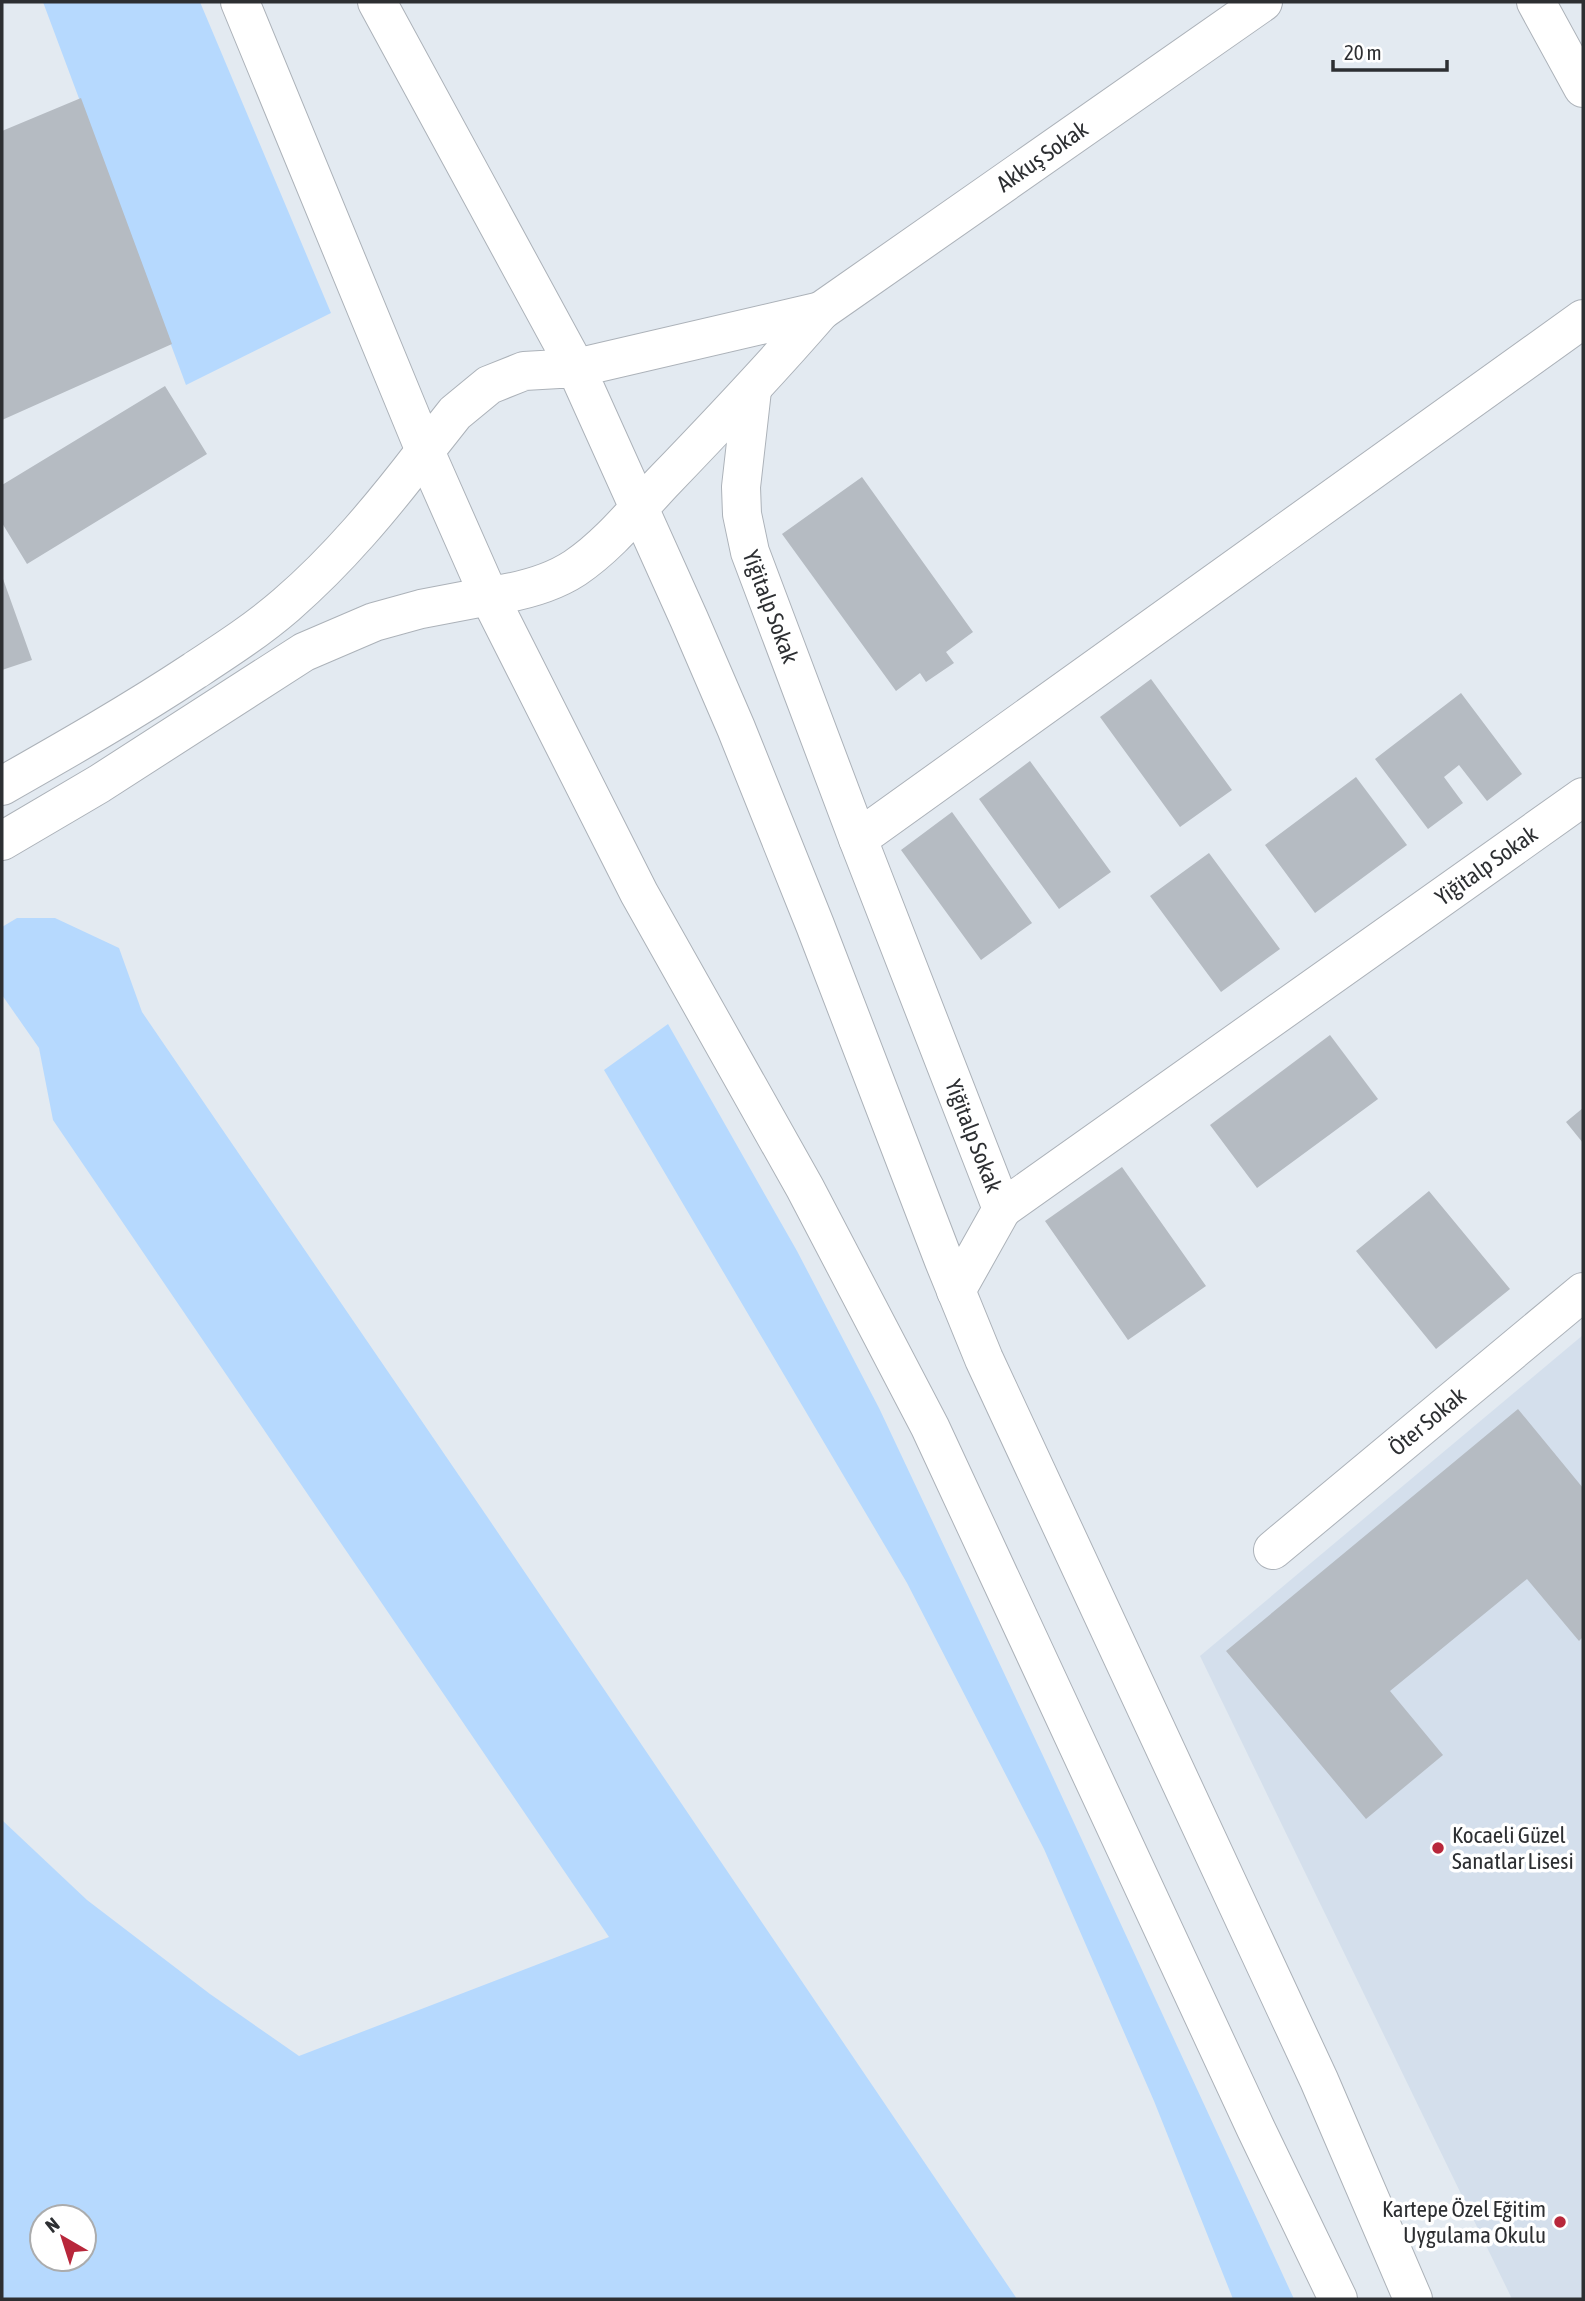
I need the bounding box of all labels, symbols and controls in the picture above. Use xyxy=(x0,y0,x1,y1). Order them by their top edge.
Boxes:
scale bar xyxy=(1333,28,1447,72)
text: 20 m xyxy=(1344,40,1382,64)
street label: Akkuş Sokak xyxy=(992,115,1093,197)
street label: Yiğitalp Sokak xyxy=(737,547,804,667)
street label: Yiğitalp Sokak xyxy=(1430,820,1542,911)
street label: Yiğitalp Sokak xyxy=(940,1076,1007,1196)
street label: Öter Sokak xyxy=(1384,1382,1471,1461)
place label: Kocaeli Güzel Sanatlar Lisesi xyxy=(1452,1822,1574,1874)
marker: Kocaeli Güzel Sanatlar Lisesi xyxy=(1430,1840,1446,1856)
place label: Kartepe Özel Eğitim Uygulama Okulu xyxy=(1382,2196,1546,2248)
north arrow xyxy=(28,2203,98,2273)
text: N xyxy=(41,2213,64,2237)
marker: Kartepe Özel Eğitim Uygulama Okulu xyxy=(1552,2214,1568,2230)

